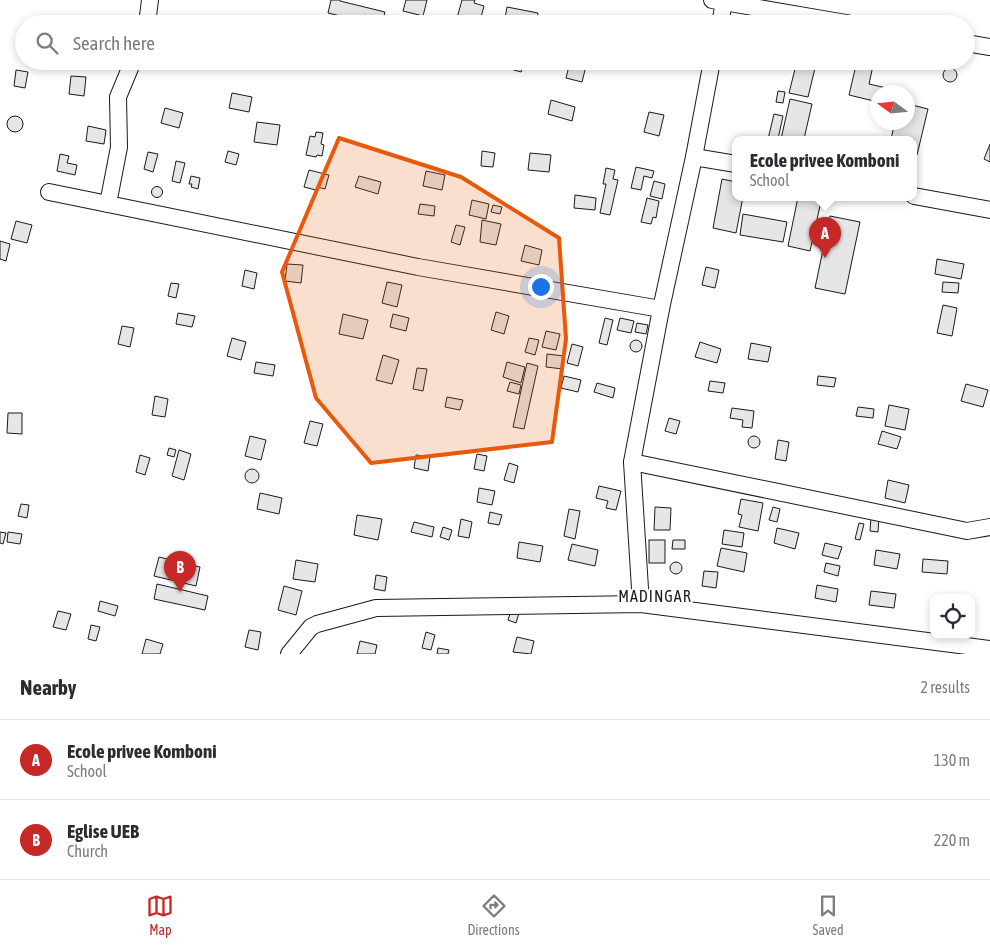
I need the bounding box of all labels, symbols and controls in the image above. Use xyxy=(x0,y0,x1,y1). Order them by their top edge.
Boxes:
search box xyxy=(15,15,975,70)
icon: search xyxy=(33,29,61,57)
text: Search here xyxy=(73,32,155,54)
north arrow xyxy=(870,85,915,130)
popup xyxy=(732,136,917,201)
text: Ecole privee Komboni xyxy=(750,149,899,171)
text: School xyxy=(750,171,789,189)
pin: A xyxy=(809,217,841,258)
your location xyxy=(528,274,554,300)
pin: B xyxy=(164,551,196,592)
district label: MADINGAR xyxy=(618,587,692,605)
map controls xyxy=(930,594,975,639)
button: locate xyxy=(930,594,975,639)
text: Nearby xyxy=(20,675,76,699)
text: 2 results xyxy=(920,678,970,696)
text: Ecole privee Komboni xyxy=(67,740,217,762)
text: A xyxy=(32,751,40,769)
text: 130 m xyxy=(934,751,970,769)
text: School xyxy=(67,762,107,780)
text: Eglise UEB xyxy=(67,820,139,842)
text: B xyxy=(32,831,40,849)
text: 220 m xyxy=(934,831,970,849)
text: Church xyxy=(67,842,108,860)
tab: Map xyxy=(146,892,174,938)
tab: Directions xyxy=(467,892,520,938)
tab: Saved xyxy=(813,892,844,938)

